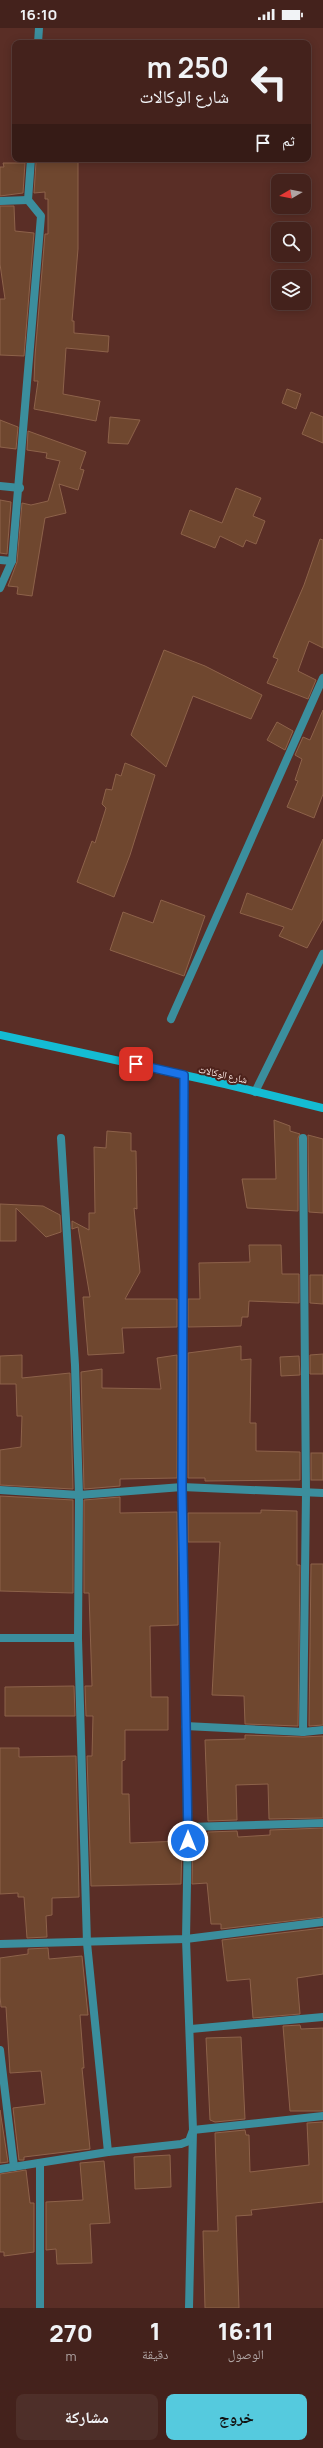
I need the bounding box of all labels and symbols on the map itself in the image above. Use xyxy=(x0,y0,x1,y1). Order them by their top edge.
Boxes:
north arrow xyxy=(271,174,311,214)
pin xyxy=(119,1047,153,1081)
street label: شارع الوكالات xyxy=(197,1062,249,1087)
position arrow xyxy=(167,1820,209,1862)

